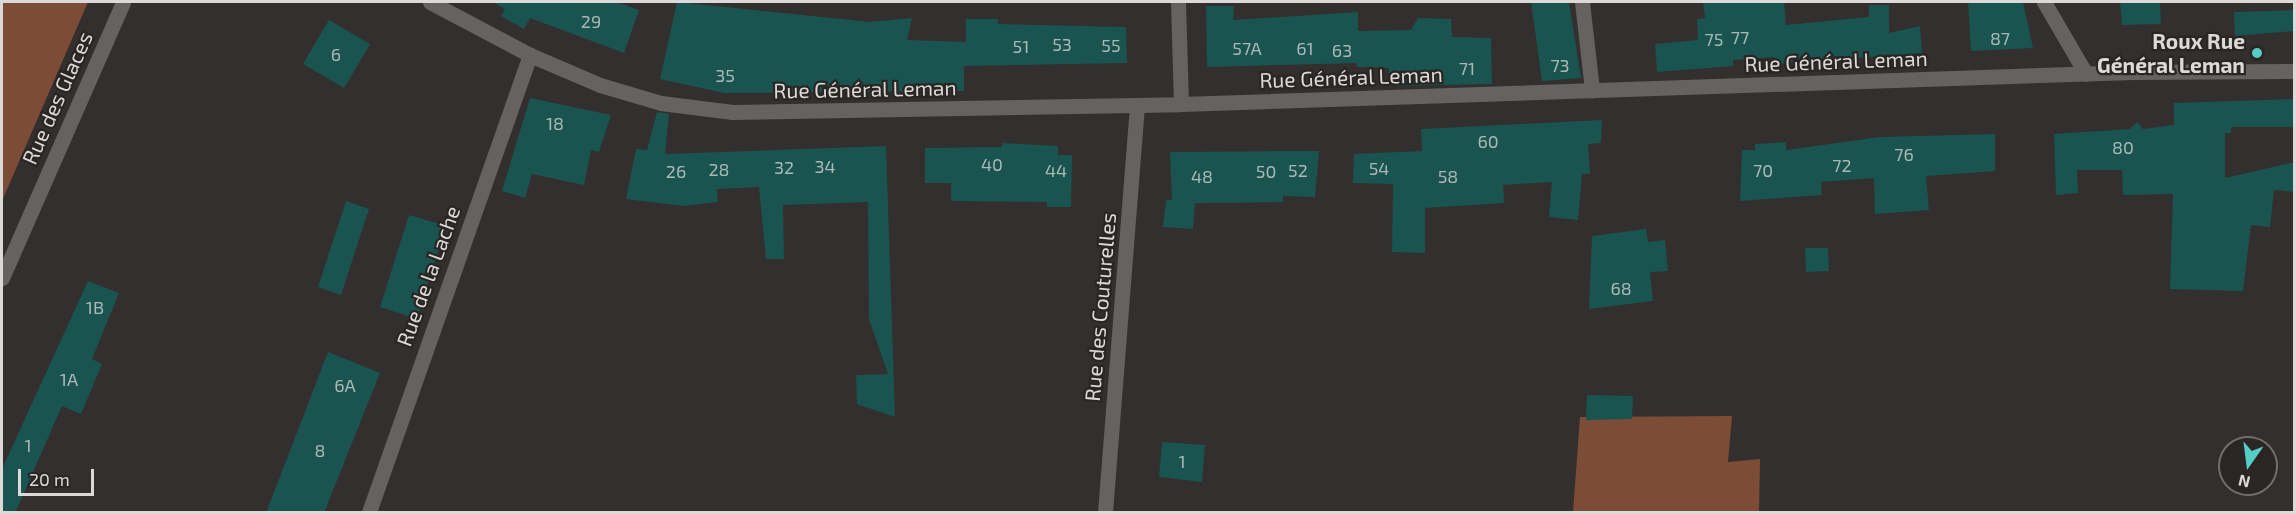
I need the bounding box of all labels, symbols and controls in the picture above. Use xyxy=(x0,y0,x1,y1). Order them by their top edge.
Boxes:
house number: 29 xyxy=(581,10,601,32)
house number: 77 xyxy=(1731,26,1749,48)
house number: 87 xyxy=(1990,27,2010,49)
street label: Rue des Glaces xyxy=(16,28,98,168)
house number: 75 xyxy=(1705,28,1723,50)
place label: Roux Rue Général Leman xyxy=(2097,28,2245,78)
house number: 53 xyxy=(1052,33,1072,55)
house number: 55 xyxy=(1101,34,1121,56)
house number: 51 xyxy=(1013,35,1029,57)
house number: 57A xyxy=(1232,37,1262,59)
house number: 61 xyxy=(1296,37,1314,59)
house number: 63 xyxy=(1332,39,1352,61)
house number: 6 xyxy=(331,43,341,65)
street label: Rue Général Leman xyxy=(1744,45,1928,77)
marker: Roux Rue Général Leman xyxy=(2250,46,2264,60)
house number: 73 xyxy=(1550,54,1570,76)
house number: 71 xyxy=(1459,57,1475,79)
street label: Rue Général Leman xyxy=(1259,61,1443,93)
house number: 35 xyxy=(715,64,735,86)
street label: Rue Général Leman xyxy=(773,75,957,103)
house number: 18 xyxy=(546,112,564,134)
house number: 60 xyxy=(1477,130,1499,152)
house number: 80 xyxy=(2112,136,2134,158)
house number: 76 xyxy=(1894,143,1914,165)
house number: 40 xyxy=(981,153,1003,175)
house number: 72 xyxy=(1832,154,1852,176)
house number: 34 xyxy=(814,155,836,177)
house number: 32 xyxy=(774,156,794,178)
house number: 54 xyxy=(1369,157,1389,179)
house number: 28 xyxy=(708,158,730,180)
house number: 44 xyxy=(1045,159,1067,181)
house number: 52 xyxy=(1288,159,1308,181)
house number: 70 xyxy=(1753,159,1773,181)
house number: 26 xyxy=(666,160,686,182)
house number: 50 xyxy=(1256,160,1276,182)
house number: 48 xyxy=(1191,165,1213,187)
house number: 58 xyxy=(1438,165,1458,187)
street label: Rue de la Lache xyxy=(391,202,465,350)
street label: Rue des Couturelles xyxy=(1079,212,1121,402)
house number: 68 xyxy=(1610,277,1632,299)
house number: 1B xyxy=(86,296,104,318)
house number: 1A xyxy=(60,368,78,390)
house number: 6A xyxy=(334,374,356,396)
house number: 1 xyxy=(24,434,32,456)
north arrow xyxy=(2218,436,2278,496)
house number: 8 xyxy=(315,439,325,461)
house number: 1 xyxy=(1178,450,1186,472)
scale bar xyxy=(21,457,98,495)
text: 20 m xyxy=(29,468,70,490)
text: N xyxy=(2236,471,2252,493)

